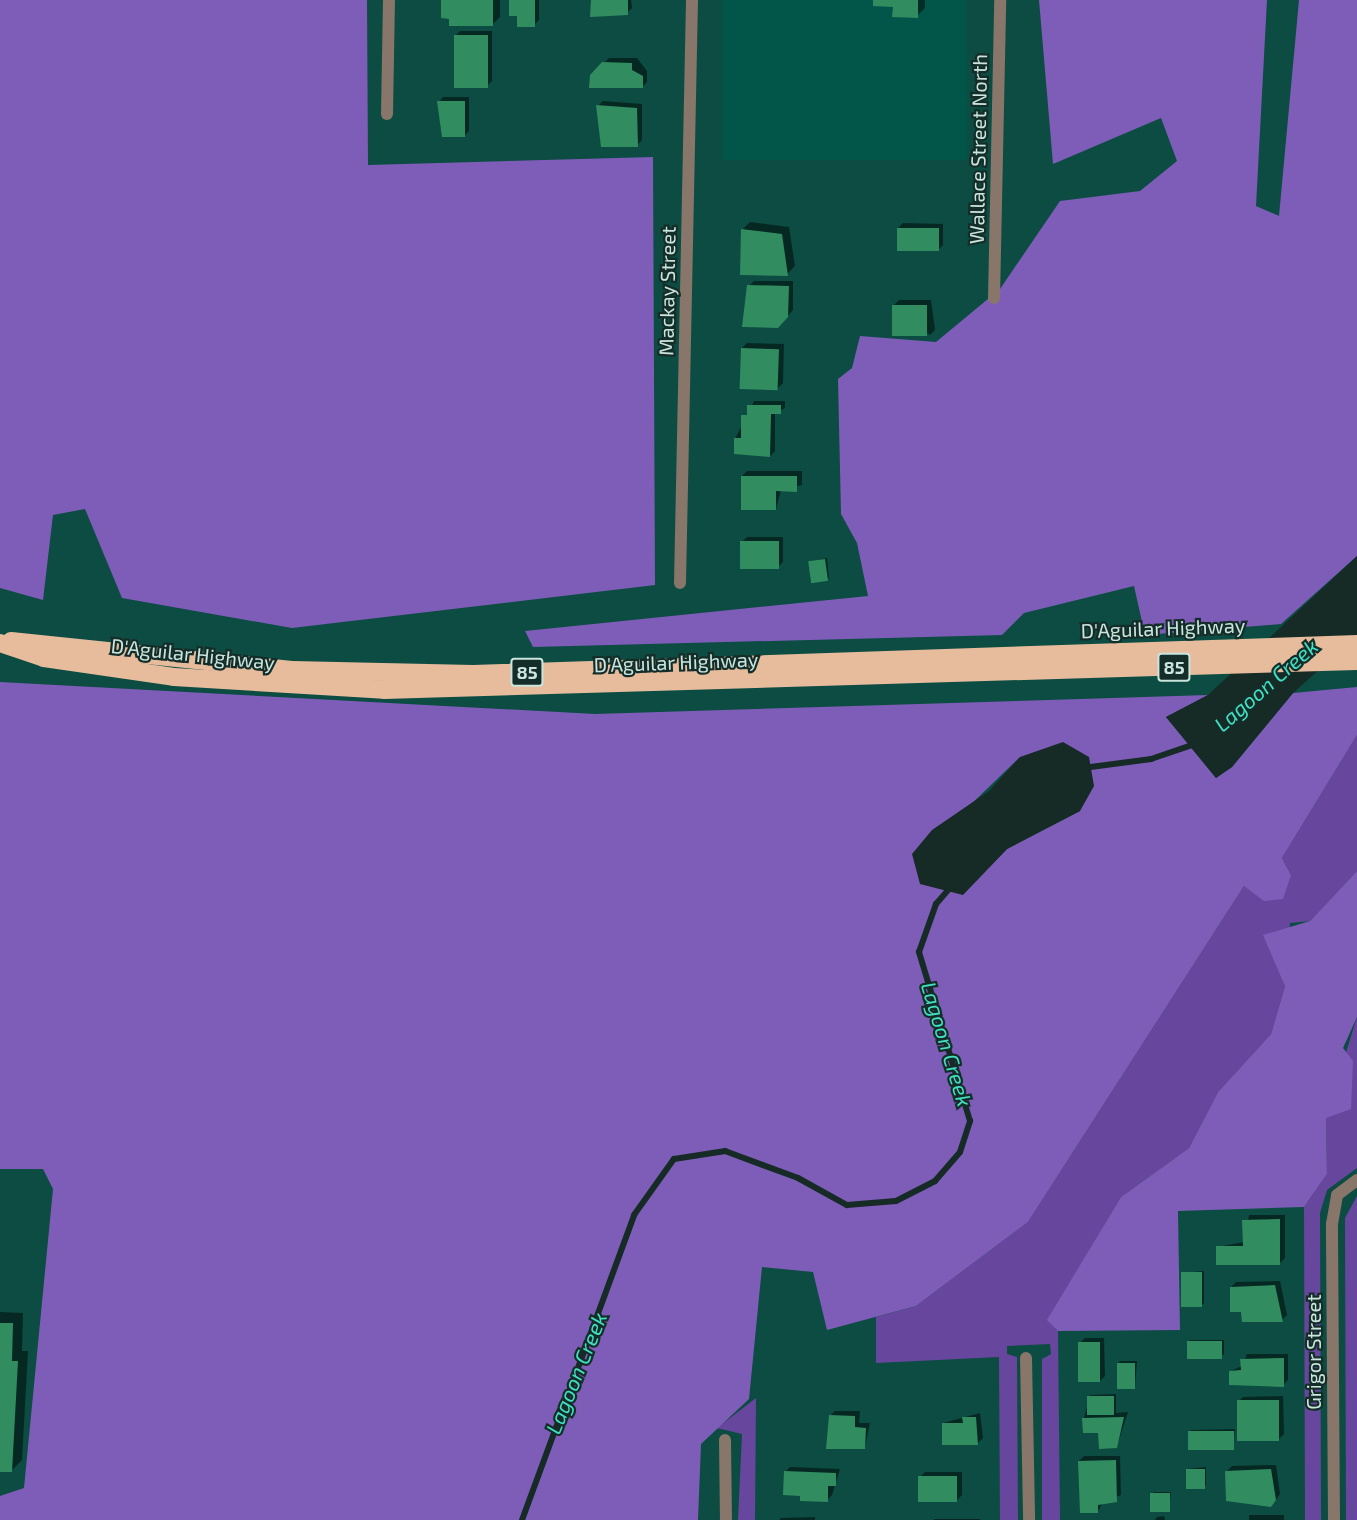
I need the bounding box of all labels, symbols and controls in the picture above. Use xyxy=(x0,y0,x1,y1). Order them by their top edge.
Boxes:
street label: Wallace Street North xyxy=(964,54,992,244)
street label: Mackay Street xyxy=(654,226,680,356)
street label: D'Aguilar Highway xyxy=(1080,613,1246,643)
street label: D'Aguilar Highway xyxy=(110,633,276,675)
water label: Lagoon Creek xyxy=(1209,633,1323,737)
street label: D'Aguilar Highway xyxy=(593,647,759,677)
road number: 85 xyxy=(1156,652,1192,682)
road number: 85 xyxy=(509,657,545,687)
water label: Lagoon Creek xyxy=(916,979,978,1109)
street label: Grigor Street xyxy=(1301,1294,1325,1410)
water label: Lagoon Creek xyxy=(540,1309,612,1437)

